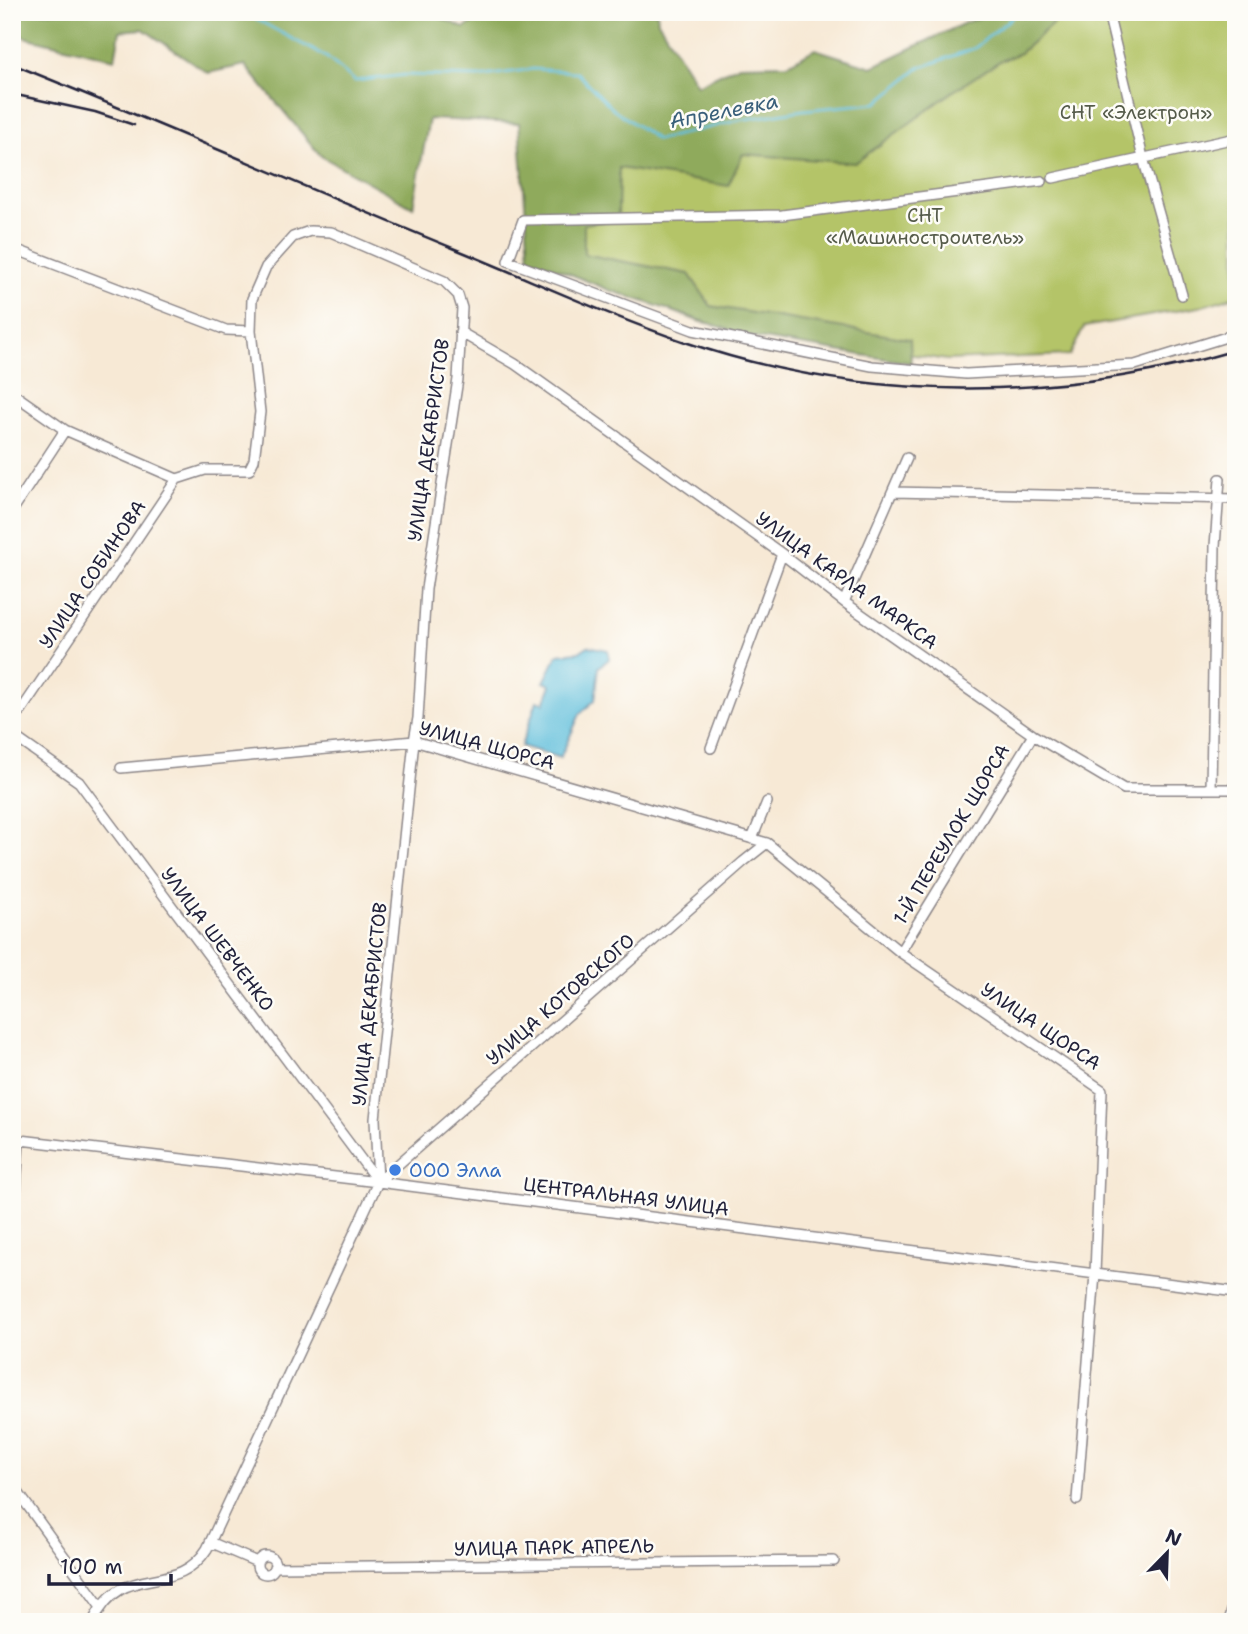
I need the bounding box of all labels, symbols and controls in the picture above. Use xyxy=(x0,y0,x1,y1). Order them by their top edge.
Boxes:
water label: Апрелевка xyxy=(667,87,781,135)
park label: СНТ «Электрон» xyxy=(1060,100,1212,125)
park label: СНТ «Машиностроитель» xyxy=(826,203,1024,250)
street label: УЛИЦА ДЕКАБРИСТОВ xyxy=(402,337,455,543)
street label: УЛИЦА СОБИНОВА xyxy=(33,495,151,653)
street label: УЛИЦА КАРЛА МАРКСА xyxy=(751,506,943,655)
street label: УЛИЦА ЩОРСА xyxy=(416,715,558,776)
street label: 1-Й ПЕРЕУЛОК ЩОРСА xyxy=(888,739,1015,929)
street label: УЛИЦА ШЕВЧЕНКО xyxy=(155,862,280,1016)
street label: УЛИЦА ДЕКАБРИСТОВ xyxy=(346,901,393,1107)
street label: УЛИЦА КОТОВСКОГО xyxy=(481,928,640,1071)
street label: УЛИЦА ЩОРСА xyxy=(976,977,1106,1076)
place label: ООО Элла xyxy=(409,1158,502,1183)
marker: ООО Элла xyxy=(387,1162,403,1178)
street label: ЦЕНТРАЛЬНАЯ УЛИЦА xyxy=(522,1171,730,1222)
north arrow xyxy=(1132,1518,1202,1588)
text: N xyxy=(1162,1523,1185,1552)
street label: УЛИЦА ПАРК АПРЕЛЬ xyxy=(454,1533,654,1562)
scale bar xyxy=(49,1543,172,1587)
text: 100 m xyxy=(60,1553,123,1581)

